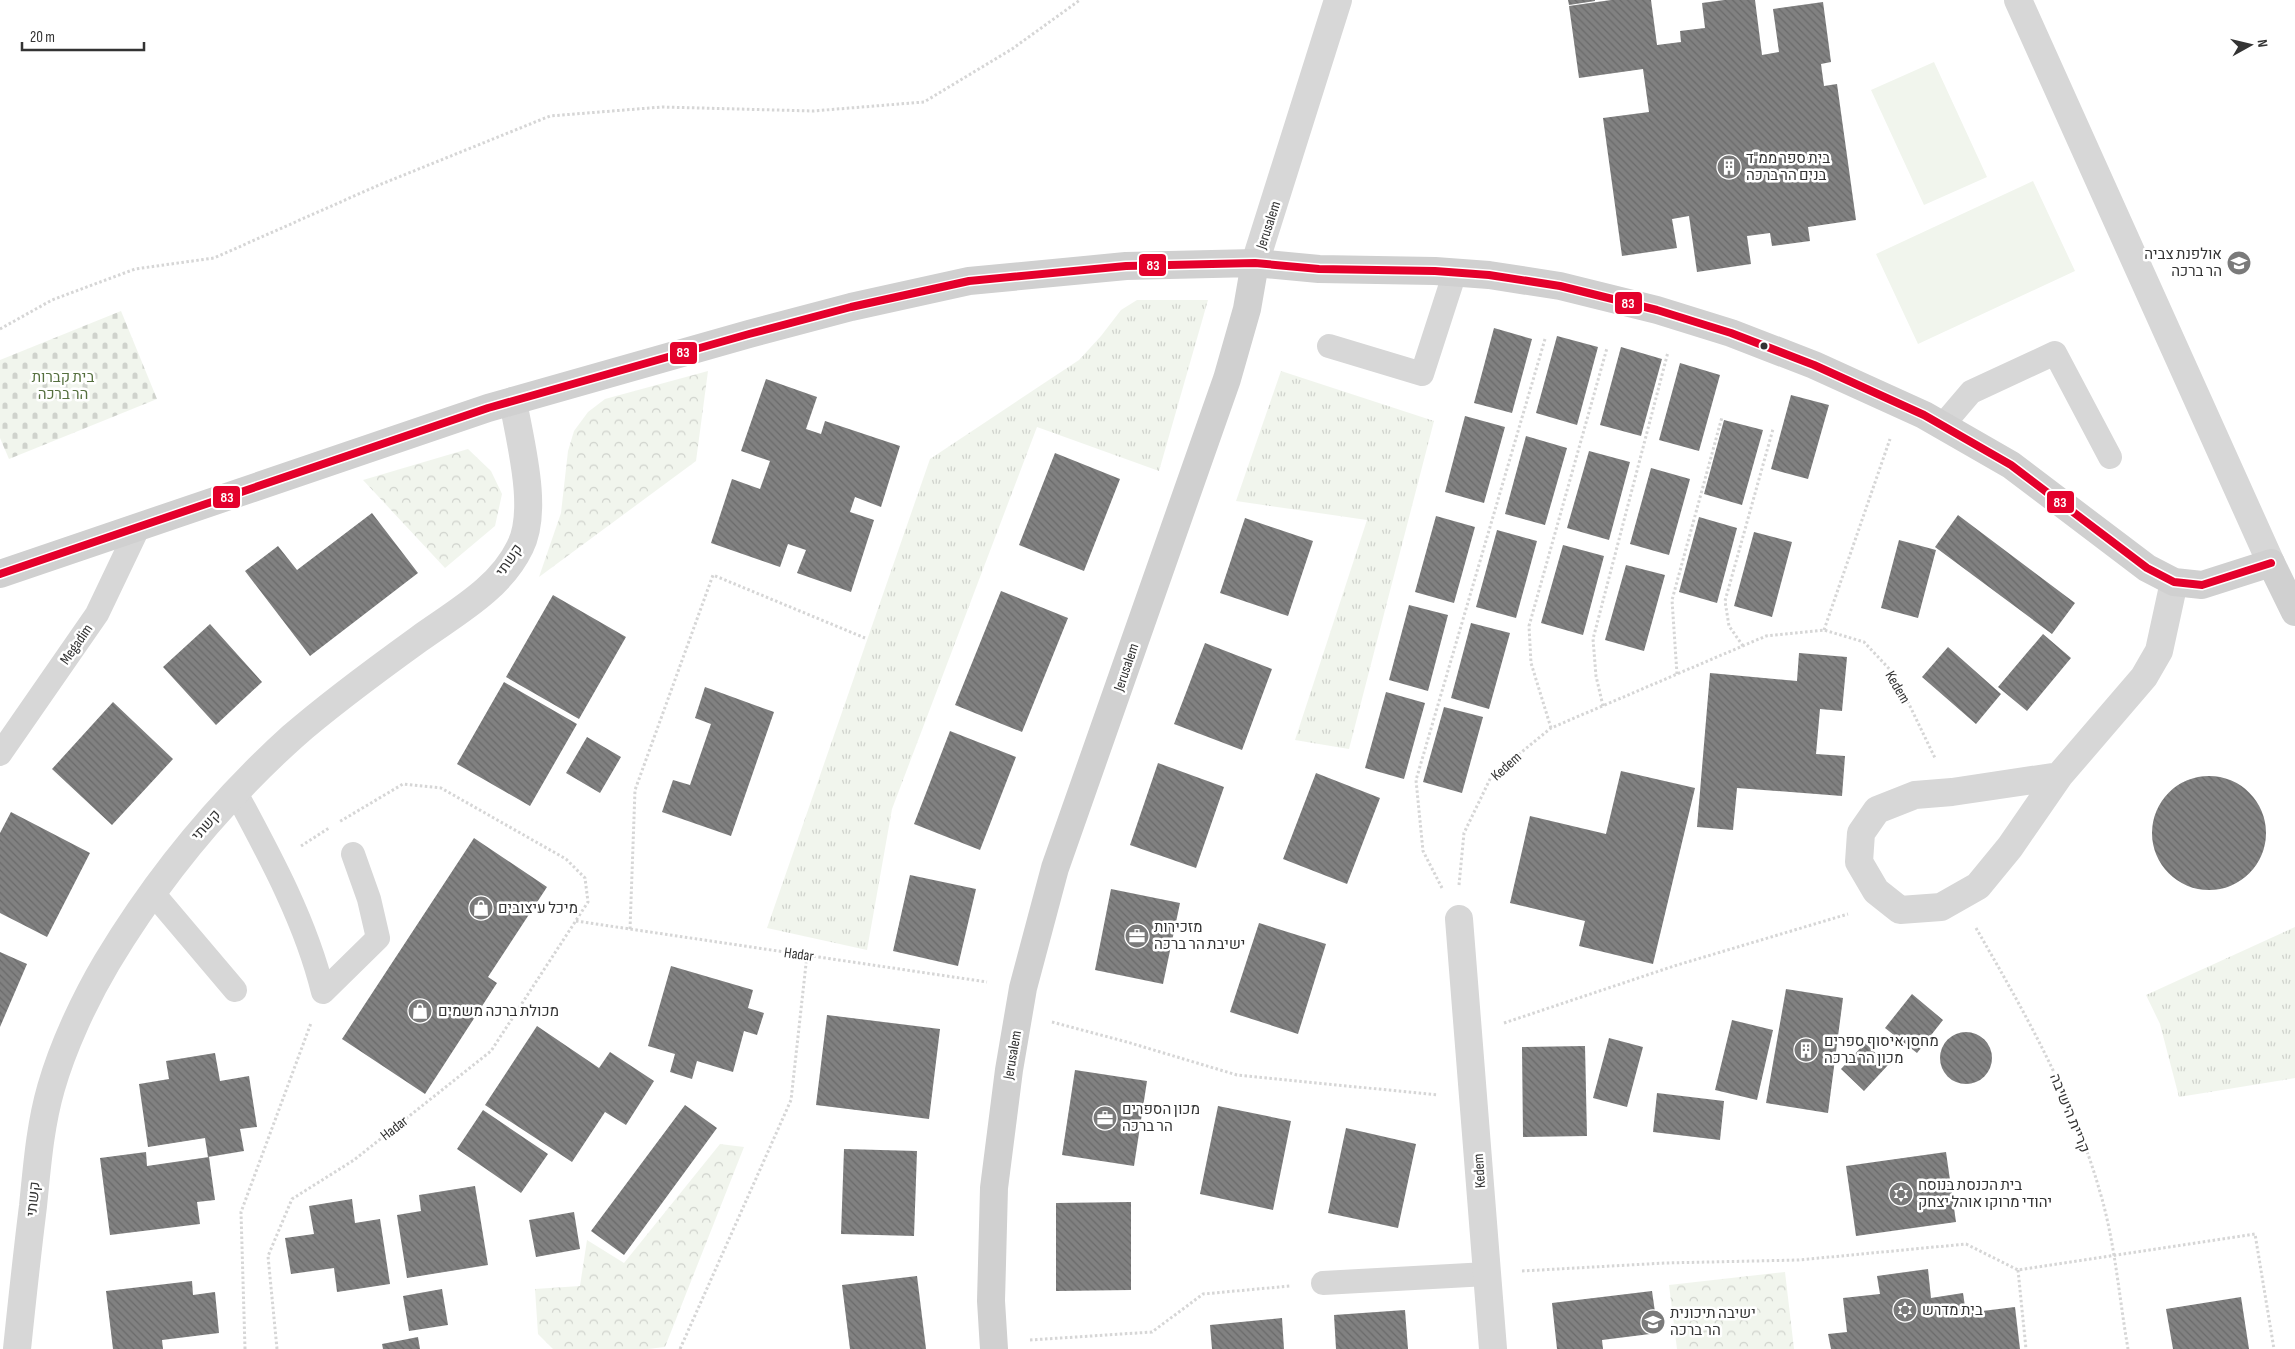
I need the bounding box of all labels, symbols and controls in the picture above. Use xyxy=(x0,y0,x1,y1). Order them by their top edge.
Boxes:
scale bar xyxy=(22,20,145,52)
north arrow xyxy=(2225,20,2275,70)
text: 20 m xyxy=(30,28,55,47)
text: N xyxy=(2253,38,2271,48)
place label: בית ספר ממ"ד בנים הר ברכה xyxy=(1746,149,1830,185)
building icon: בית ספר ממ"ד בנים הר ברכה xyxy=(1716,154,1742,180)
street label: Jerusalem xyxy=(1252,199,1285,252)
place label: אולפנת צביה הר ברכה xyxy=(2144,245,2222,281)
school or university icon: אולפנת צביה הר ברכה xyxy=(2226,250,2252,276)
line badge: 83 xyxy=(1138,253,1167,277)
text: 83 xyxy=(1147,257,1159,274)
line badge: 83 xyxy=(1614,291,1643,315)
text: 83 xyxy=(1622,295,1634,312)
line badge: 83 xyxy=(669,341,698,365)
unlabelled marker xyxy=(1759,341,1769,351)
text: 83 xyxy=(677,344,689,361)
park label: בית קברות הר ברכה xyxy=(32,368,94,404)
line badge: 83 xyxy=(212,485,241,509)
text: 83 xyxy=(221,489,233,506)
line badge: 83 xyxy=(2046,490,2075,514)
text: 83 xyxy=(2054,494,2066,511)
street label: קשתי xyxy=(492,540,527,580)
street label: Megadim xyxy=(56,620,97,668)
street label: Jerusalem xyxy=(1109,641,1143,694)
street label: Kedem xyxy=(1881,668,1914,707)
street label: Kedem xyxy=(1487,748,1526,785)
street label: קשתי xyxy=(188,806,225,845)
shop icon: מיכל עיצובים xyxy=(468,895,494,921)
place label: מיכל עיצובים xyxy=(498,899,578,918)
place label: מזכירות ישיבת הר ברכה xyxy=(1154,918,1245,954)
office icon: מזכירות ישיבת הר ברכה xyxy=(1124,923,1150,949)
street label: Hadar xyxy=(783,943,816,966)
shop icon: מכולת ברכה משמים xyxy=(407,998,433,1024)
place label: מכולת ברכה משמים xyxy=(438,1002,559,1021)
street label: Jerusalem xyxy=(999,1029,1026,1082)
place label: מחסן איסוף ספרים מכון הר ברכה xyxy=(1824,1032,1939,1068)
building icon: מחסן איסוף ספרים מכון הר ברכה xyxy=(1793,1037,1819,1063)
street label: קריית הישיבה xyxy=(2045,1071,2094,1156)
place label: מכון הספרים הר ברכה xyxy=(1122,1100,1200,1136)
office icon: מכון הספרים הר ברכה xyxy=(1092,1105,1118,1131)
street label: Hadar xyxy=(377,1111,412,1145)
street label: Kedem xyxy=(1469,1153,1490,1189)
place label: בית הכנסת בנוסח יהודי מרוקו אוהל יצחק xyxy=(1918,1176,2052,1212)
street label: קשתי xyxy=(22,1181,45,1218)
synagogue icon: בית הכנסת בנוסח יהודי מרוקו אוהל יצחק xyxy=(1888,1181,1914,1207)
synagogue icon: בית מדרש xyxy=(1892,1297,1918,1323)
place label: בית מדרש xyxy=(1922,1301,1983,1320)
place label: ישיבה תיכונית הר ברכה xyxy=(1670,1304,1756,1340)
school or university icon: ישיבה תיכונית הר ברכה xyxy=(1640,1309,1666,1335)

